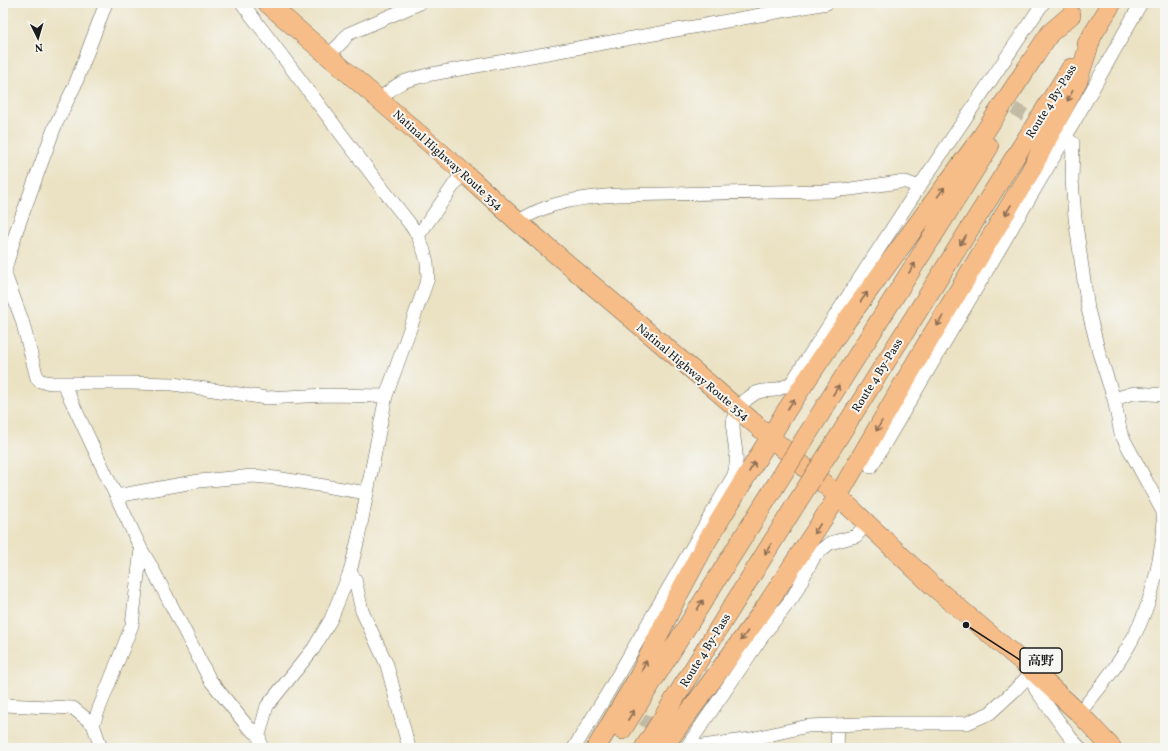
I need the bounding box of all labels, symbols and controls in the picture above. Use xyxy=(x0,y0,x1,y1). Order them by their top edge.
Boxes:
north arrow xyxy=(18,18,58,58)
text: N xyxy=(34,39,43,54)
street label: Route 4 By-Pass xyxy=(1023,62,1081,142)
one-way arrow xyxy=(1065,90,1073,102)
street label: Natinal Highway Route 354 xyxy=(389,107,506,215)
one-way arrow xyxy=(937,187,945,198)
one-way arrow xyxy=(1003,204,1011,216)
one-way arrow xyxy=(959,234,967,245)
one-way arrow xyxy=(909,262,917,274)
one-way arrow xyxy=(860,291,868,302)
one-way arrow xyxy=(936,315,944,327)
street label: Natinal Highway Route 354 xyxy=(632,321,752,425)
street label: Route 4 By-Pass xyxy=(849,336,907,416)
one-way arrow xyxy=(832,384,840,396)
one-way arrow xyxy=(787,399,795,410)
one-way arrow xyxy=(875,420,883,432)
one-way arrow xyxy=(749,461,757,473)
one-way arrow xyxy=(813,523,821,534)
one-way arrow xyxy=(764,543,772,554)
one-way arrow xyxy=(697,599,705,611)
street label: Route 4 By-Pass xyxy=(677,611,735,691)
one-way arrow xyxy=(740,631,749,642)
callout: 高野 xyxy=(1020,648,1062,673)
text: 高野 xyxy=(1028,653,1054,671)
one-way arrow xyxy=(641,660,648,672)
one-way arrow xyxy=(627,710,635,721)

